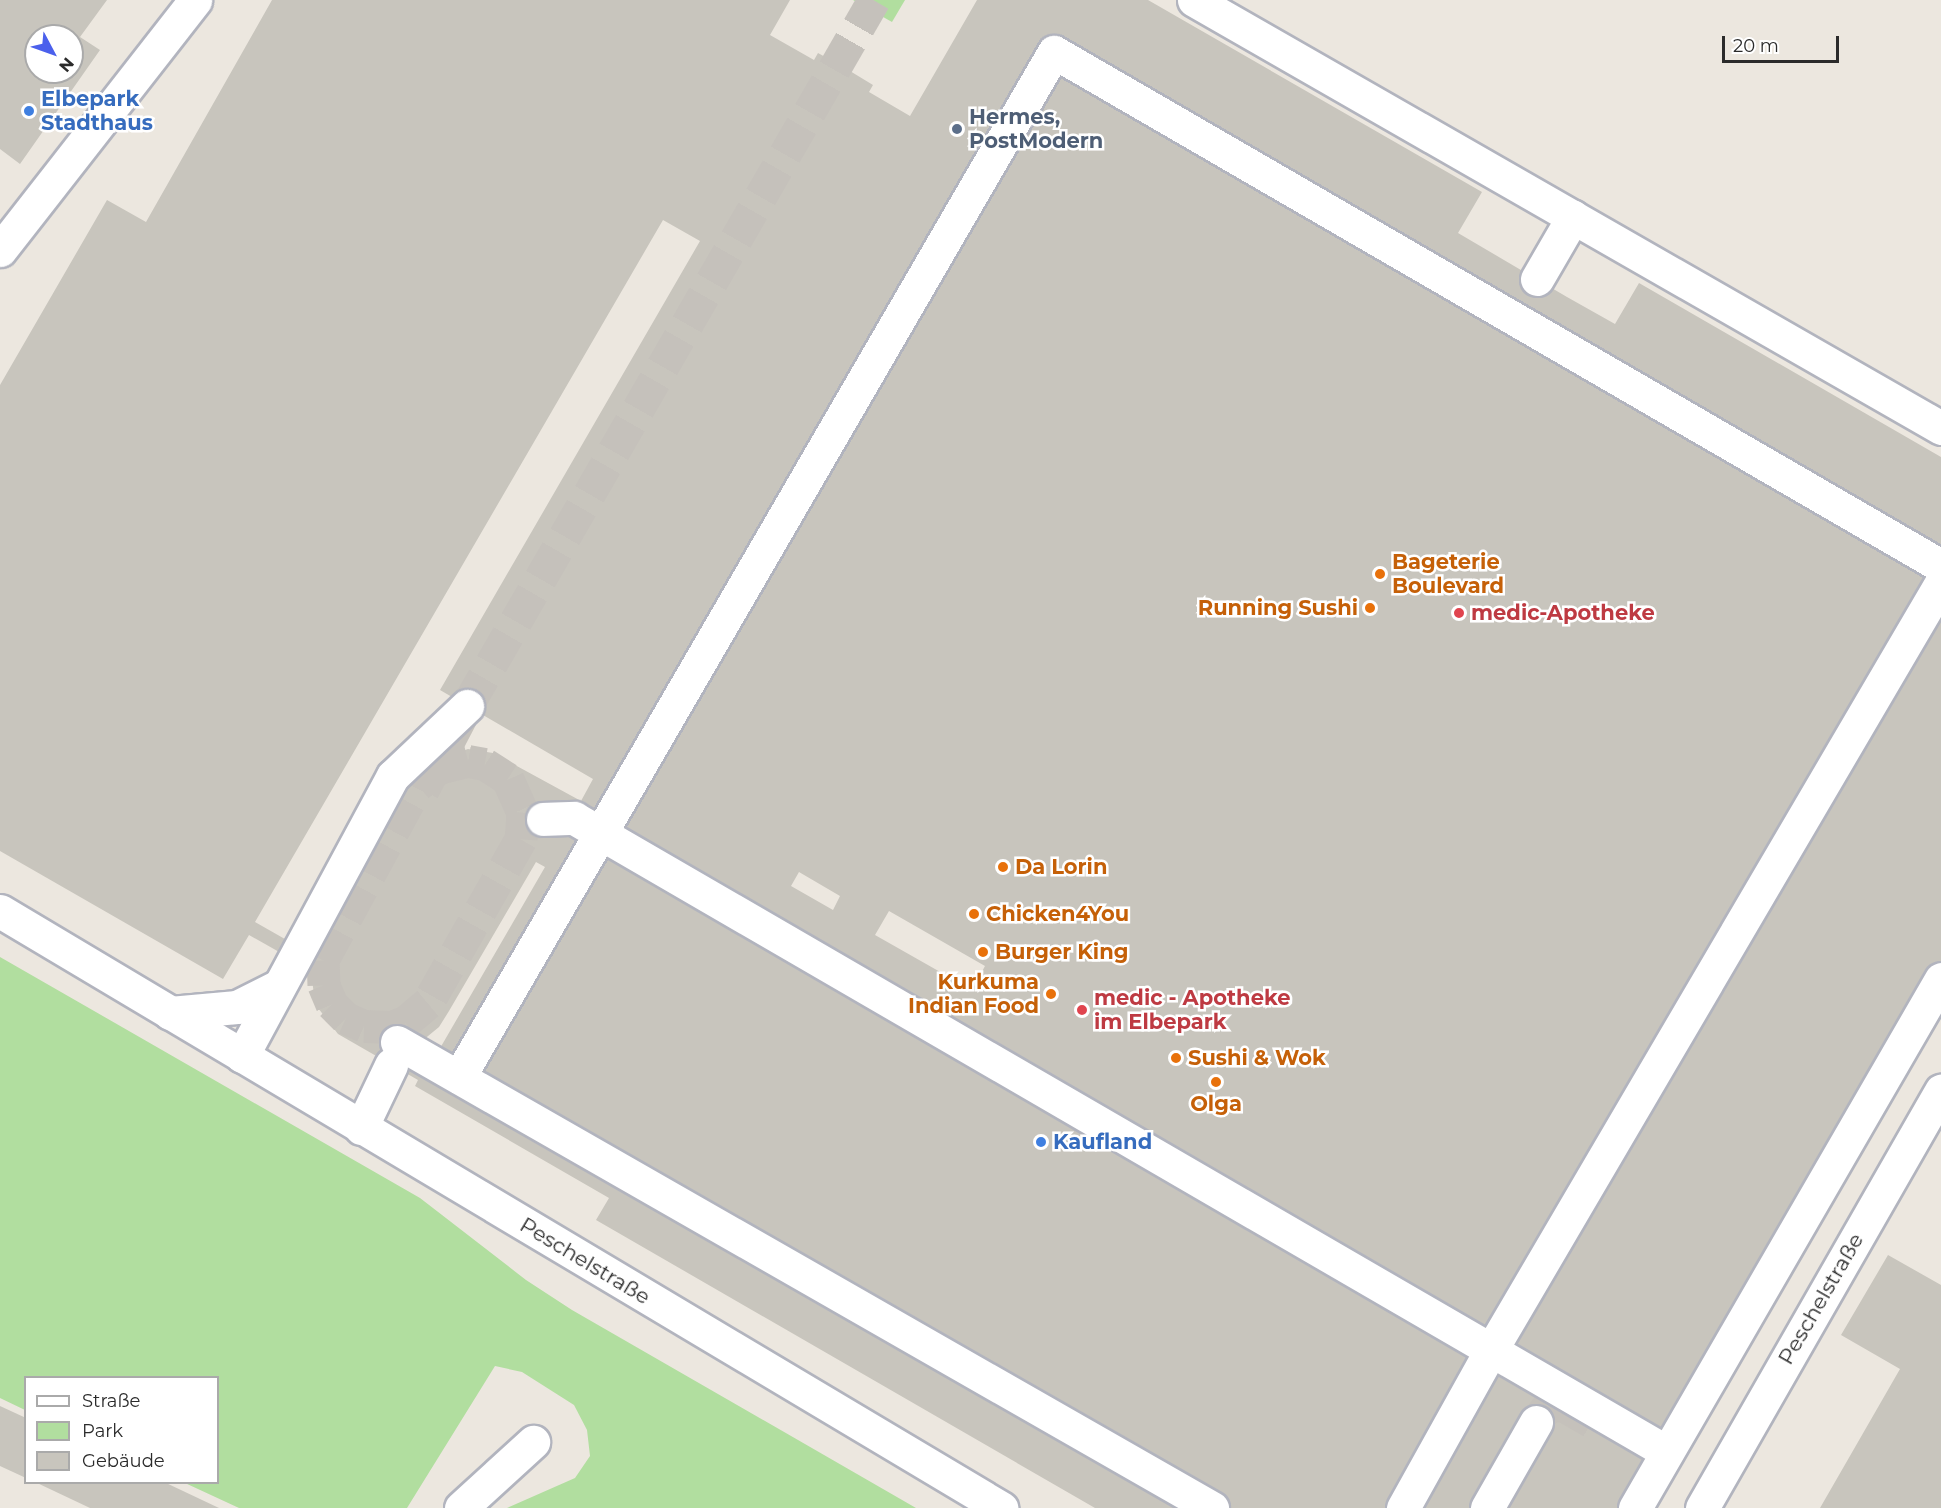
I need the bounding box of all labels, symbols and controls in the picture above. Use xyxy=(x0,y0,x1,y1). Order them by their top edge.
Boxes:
north arrow xyxy=(24,24,84,84)
scale bar xyxy=(1725,24,1842,62)
text: 20 m xyxy=(1733,35,1779,57)
text: N xyxy=(55,54,78,76)
place label: Elbepark Stadthaus xyxy=(41,86,153,136)
marker: Elbepark Stadthaus xyxy=(22,104,36,118)
place label: Hermes, PostModern xyxy=(969,104,1103,154)
marker: Hermes, PostModern xyxy=(950,122,964,136)
place label: Bageterie Boulevard xyxy=(1392,549,1504,599)
marker: Bageterie Boulevard xyxy=(1373,567,1387,581)
place label: Running Sushi xyxy=(1198,595,1358,621)
place label: medic-Apotheke xyxy=(1471,600,1655,626)
marker: Running Sushi xyxy=(1363,601,1377,615)
marker: medic-Apotheke xyxy=(1452,606,1466,620)
place label: Da Lorin xyxy=(1015,854,1107,880)
marker: Da Lorin xyxy=(996,860,1010,874)
place label: Chicken4You xyxy=(986,901,1129,927)
marker: Chicken4You xyxy=(967,907,981,921)
place label: Burger King xyxy=(995,939,1128,965)
marker: Burger King xyxy=(976,945,990,959)
place label: Kurkuma Indian Food xyxy=(908,969,1039,1019)
place label: medic - Apotheke im Elbepark xyxy=(1094,985,1290,1035)
marker: Kurkuma Indian Food xyxy=(1044,987,1058,1001)
marker: medic - Apotheke im Elbepark xyxy=(1075,1003,1089,1017)
place label: Sushi & Wok xyxy=(1188,1045,1326,1071)
marker: Sushi & Wok xyxy=(1169,1051,1183,1065)
marker: Olga xyxy=(1209,1075,1223,1089)
place label: Olga xyxy=(1190,1091,1242,1117)
place label: Kaufland xyxy=(1053,1129,1152,1155)
marker: Kaufland xyxy=(1034,1135,1048,1149)
street label: Peschelstraße xyxy=(515,1212,655,1310)
street label: Peschelstraße xyxy=(1773,1229,1869,1369)
legend xyxy=(24,1376,219,1484)
text: Straße xyxy=(82,1390,140,1412)
text: Park xyxy=(82,1420,123,1442)
text: Gebäude xyxy=(82,1450,165,1472)

